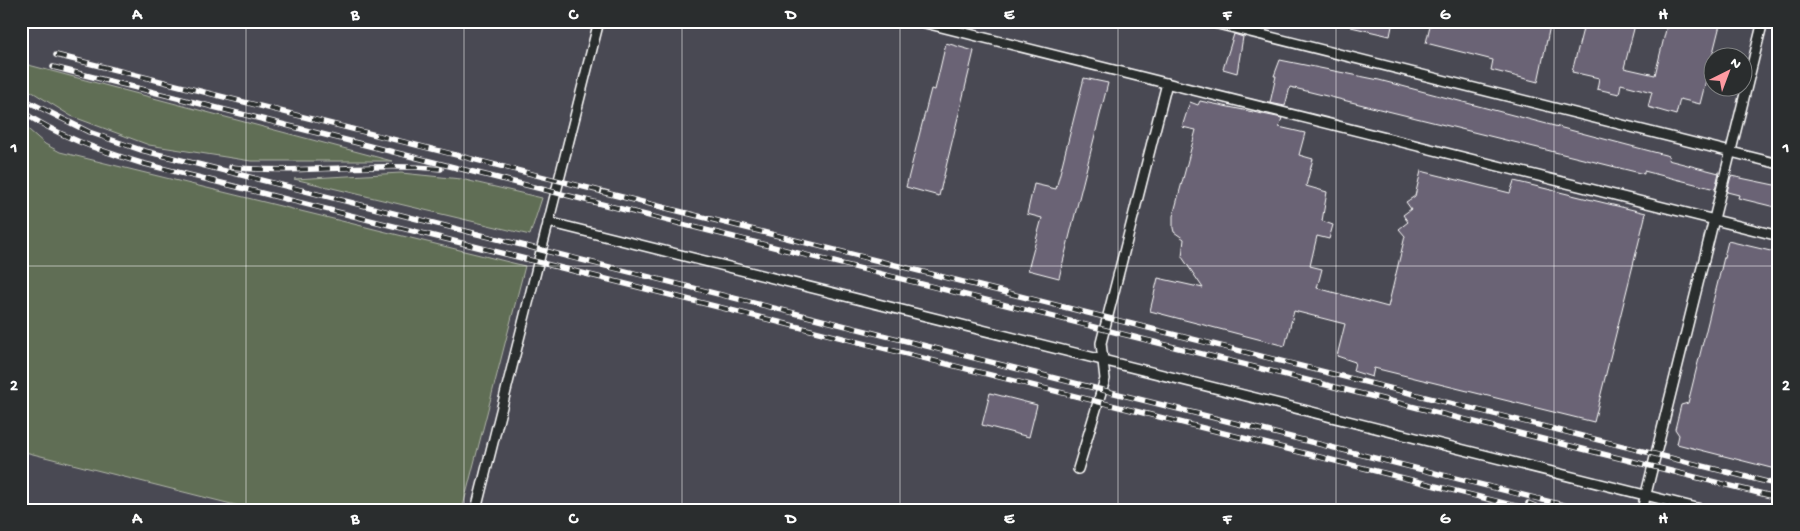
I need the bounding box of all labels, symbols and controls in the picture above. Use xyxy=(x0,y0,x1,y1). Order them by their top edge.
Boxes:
text: A xyxy=(131,7,143,26)
text: B xyxy=(350,7,360,26)
text: C xyxy=(568,7,579,26)
text: D xyxy=(784,7,797,26)
text: E xyxy=(1004,7,1015,26)
text: F xyxy=(1222,7,1233,26)
text: G xyxy=(1440,7,1451,26)
text: H xyxy=(1658,7,1668,26)
north arrow xyxy=(1702,48,1752,98)
text: N xyxy=(1726,55,1744,74)
text: 1 xyxy=(10,140,17,159)
text: 1 xyxy=(1782,140,1789,159)
text: 2 xyxy=(10,378,18,397)
text: 2 xyxy=(1782,378,1790,397)
text: A xyxy=(131,511,143,530)
text: B xyxy=(350,511,360,530)
text: C xyxy=(568,511,579,530)
text: D xyxy=(784,511,797,530)
text: E xyxy=(1004,511,1015,530)
text: F xyxy=(1222,511,1233,530)
text: G xyxy=(1440,511,1451,530)
text: H xyxy=(1658,511,1668,530)

